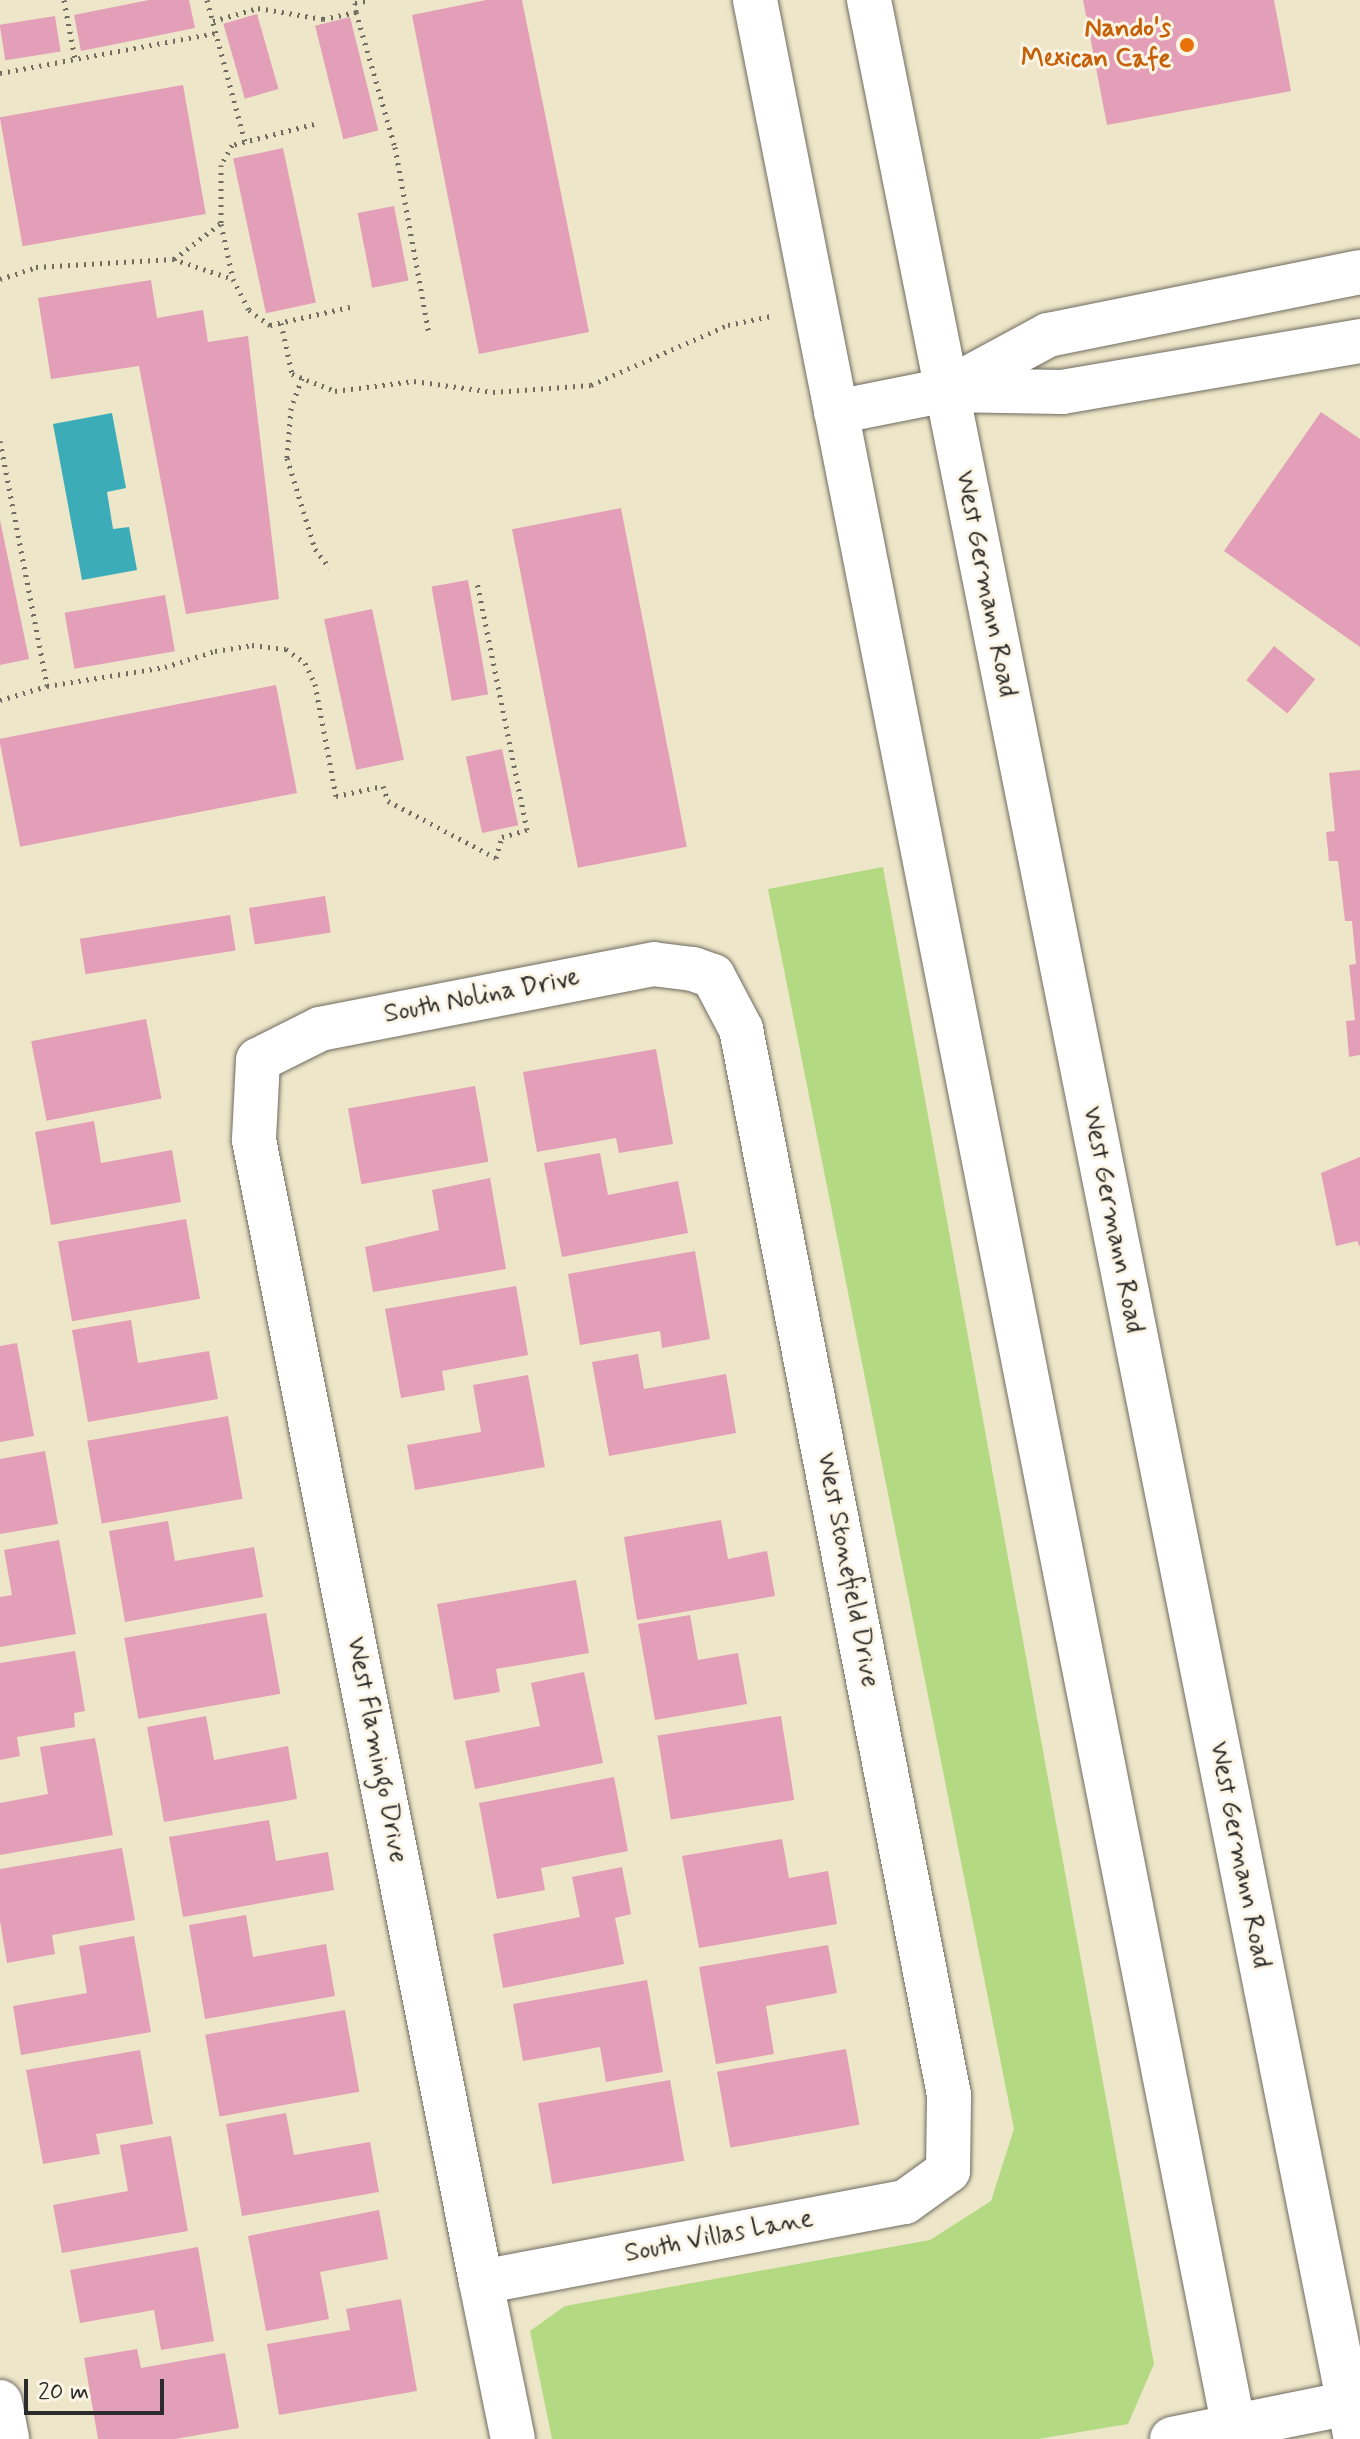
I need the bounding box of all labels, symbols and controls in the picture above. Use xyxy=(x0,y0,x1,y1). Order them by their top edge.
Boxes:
place label: Nando's Mexican Cafe xyxy=(1022,14,1171,76)
marker: Nando's Mexican Cafe xyxy=(1178,36,1196,54)
street label: West Germann Road xyxy=(948,469,1022,699)
street label: South Nolina Drive xyxy=(382,963,582,1031)
street label: West Germann Road xyxy=(1075,1105,1149,1335)
street label: West Stonefield Drive xyxy=(809,1451,885,1689)
street label: West Flamingo Drive xyxy=(339,1635,413,1865)
street label: West Germann Road xyxy=(1202,1740,1276,1970)
street label: South Villas Lane xyxy=(625,2204,813,2270)
scale bar xyxy=(28,2363,168,2413)
text: 20 m xyxy=(38,2377,89,2408)

